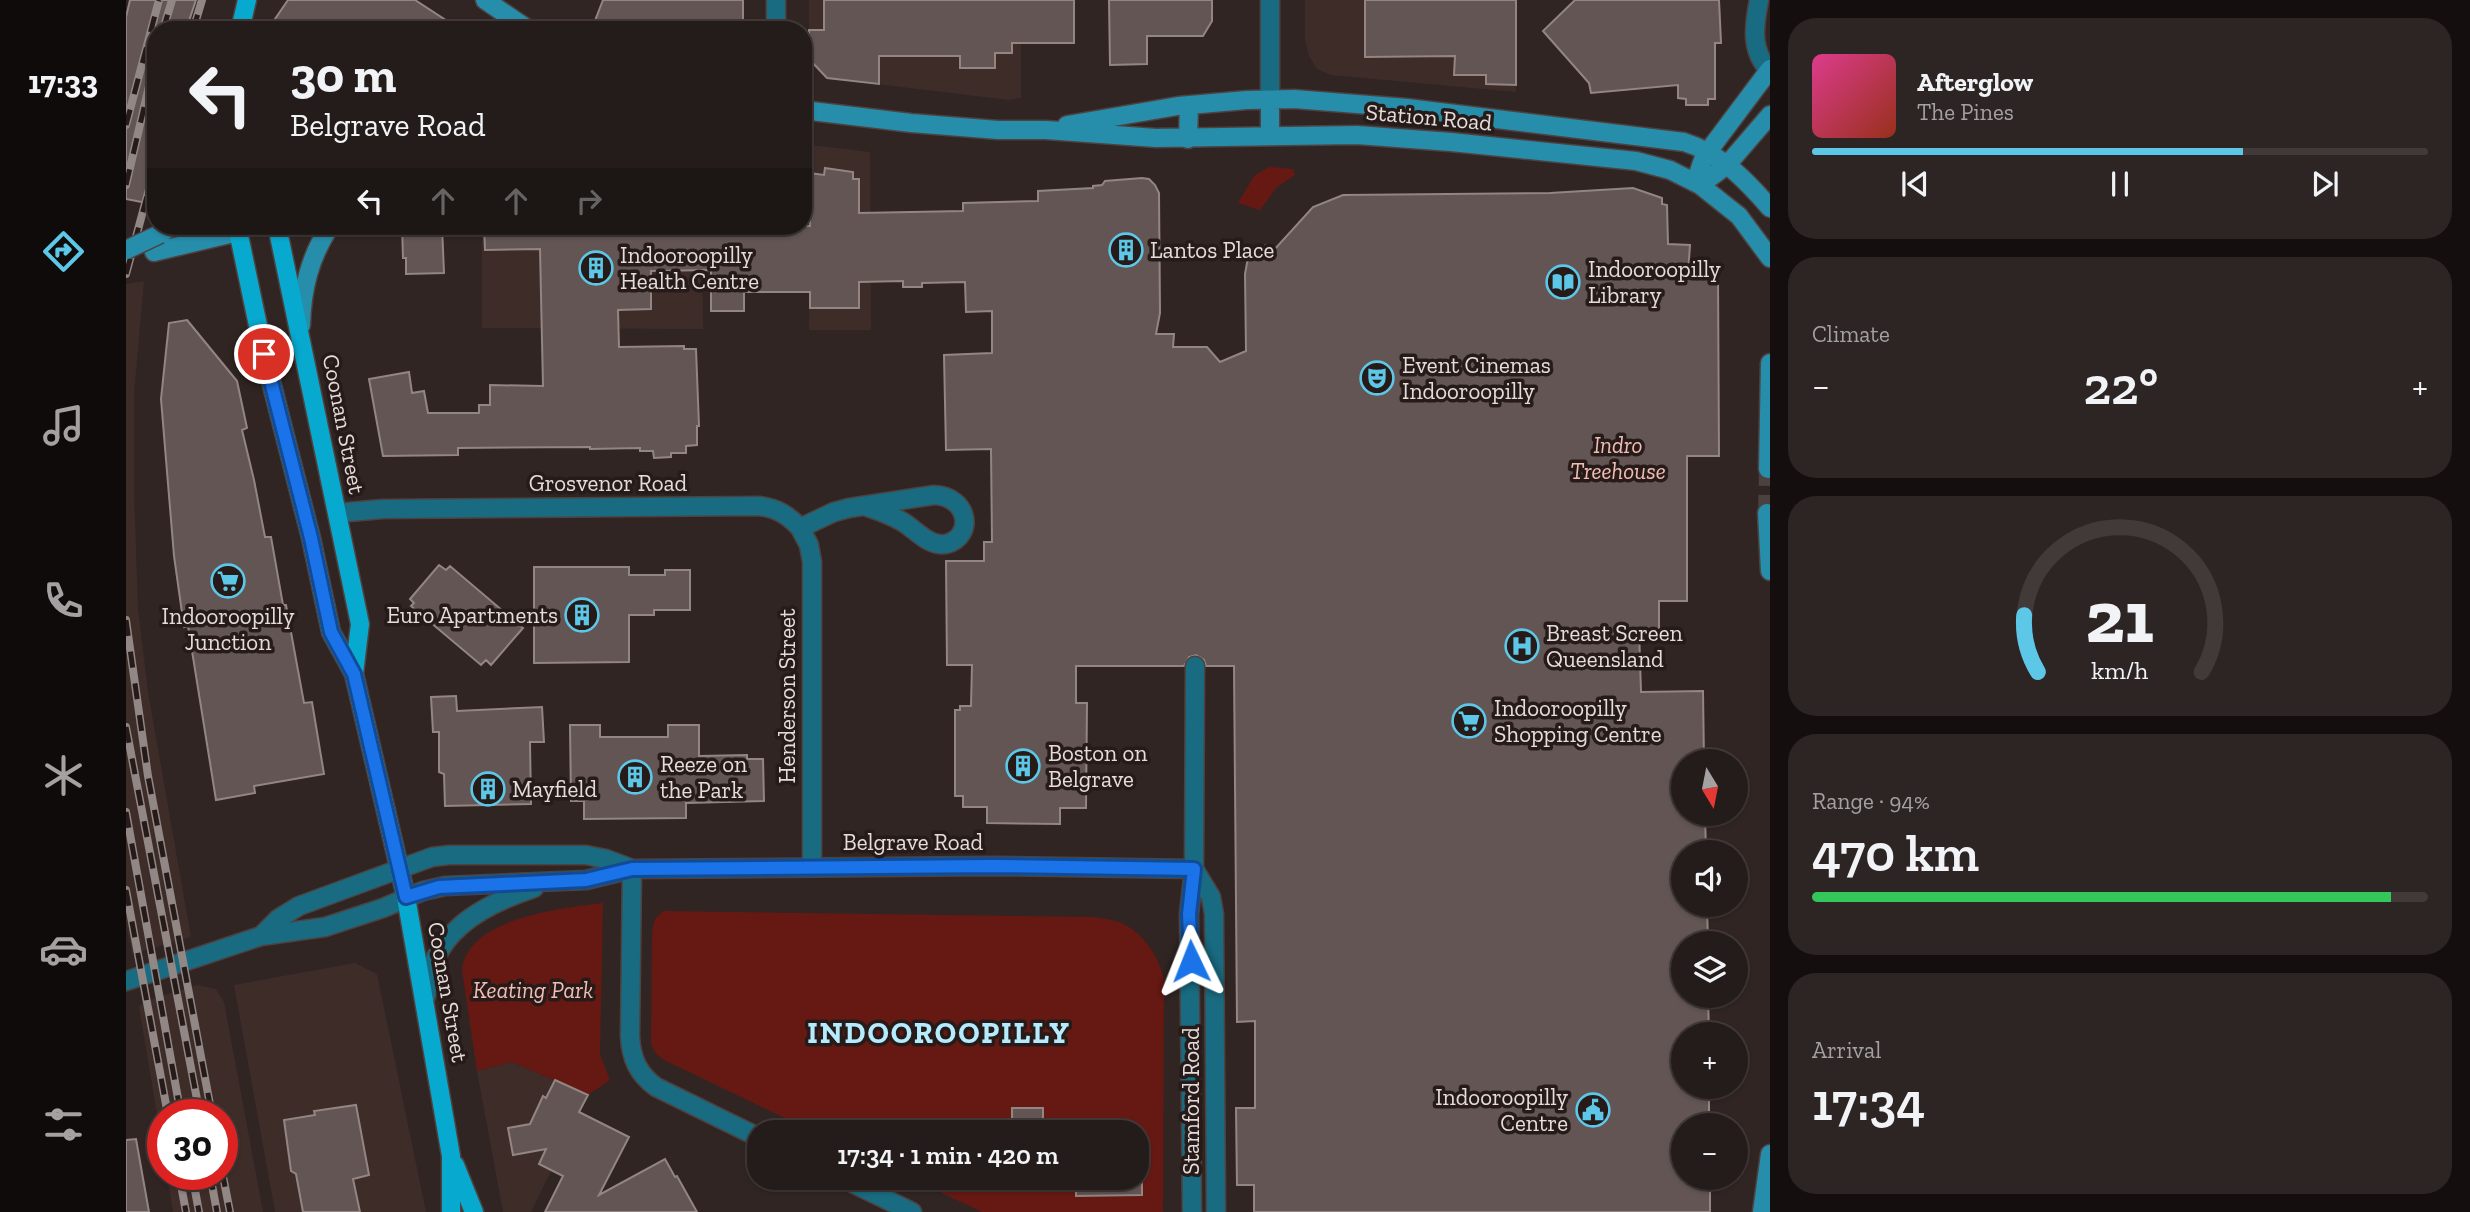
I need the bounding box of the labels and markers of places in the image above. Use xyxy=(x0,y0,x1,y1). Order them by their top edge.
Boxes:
building icon: Lantos Place xyxy=(1107,231,1145,269)
place label: Lantos Place xyxy=(1150,236,1274,264)
place label: Indooroopilly Health Centre xyxy=(620,241,759,295)
building icon: Indooroopilly Health Centre xyxy=(577,249,615,287)
place label: Indooroopilly Library xyxy=(1588,255,1721,309)
library icon: Indooroopilly Library xyxy=(1544,263,1582,301)
pin xyxy=(234,324,294,384)
place label: Event Cinemas Indooroopilly xyxy=(1402,351,1551,405)
theatre icon: Event Cinemas Indooroopilly xyxy=(1358,359,1396,397)
supermarket icon: Indooroopilly Junction xyxy=(209,562,247,600)
building icon: Euro Apartments xyxy=(563,596,601,634)
place label: Euro Apartments xyxy=(386,601,558,629)
place label: Indooroopilly Junction xyxy=(162,602,295,656)
place label: Breast Screen Queensland xyxy=(1546,619,1683,673)
hospital icon: Breast Screen Queensland xyxy=(1503,627,1541,665)
place label: Indooroopilly Shopping Centre xyxy=(1494,694,1662,748)
supermarket icon: Indooroopilly Shopping Centre xyxy=(1450,702,1488,740)
place label: Boston on Belgrave xyxy=(1048,739,1147,793)
building icon: Boston on Belgrave xyxy=(1004,747,1042,785)
place label: Reeze on the Park xyxy=(660,750,747,804)
building icon: Reeze on the Park xyxy=(616,758,654,796)
building icon: Mayfield xyxy=(469,770,507,808)
place label: Mayfield xyxy=(512,775,597,803)
place label: Indooroopilly Centre xyxy=(1435,1083,1568,1137)
public building icon: Indooroopilly Centre xyxy=(1574,1091,1612,1129)

